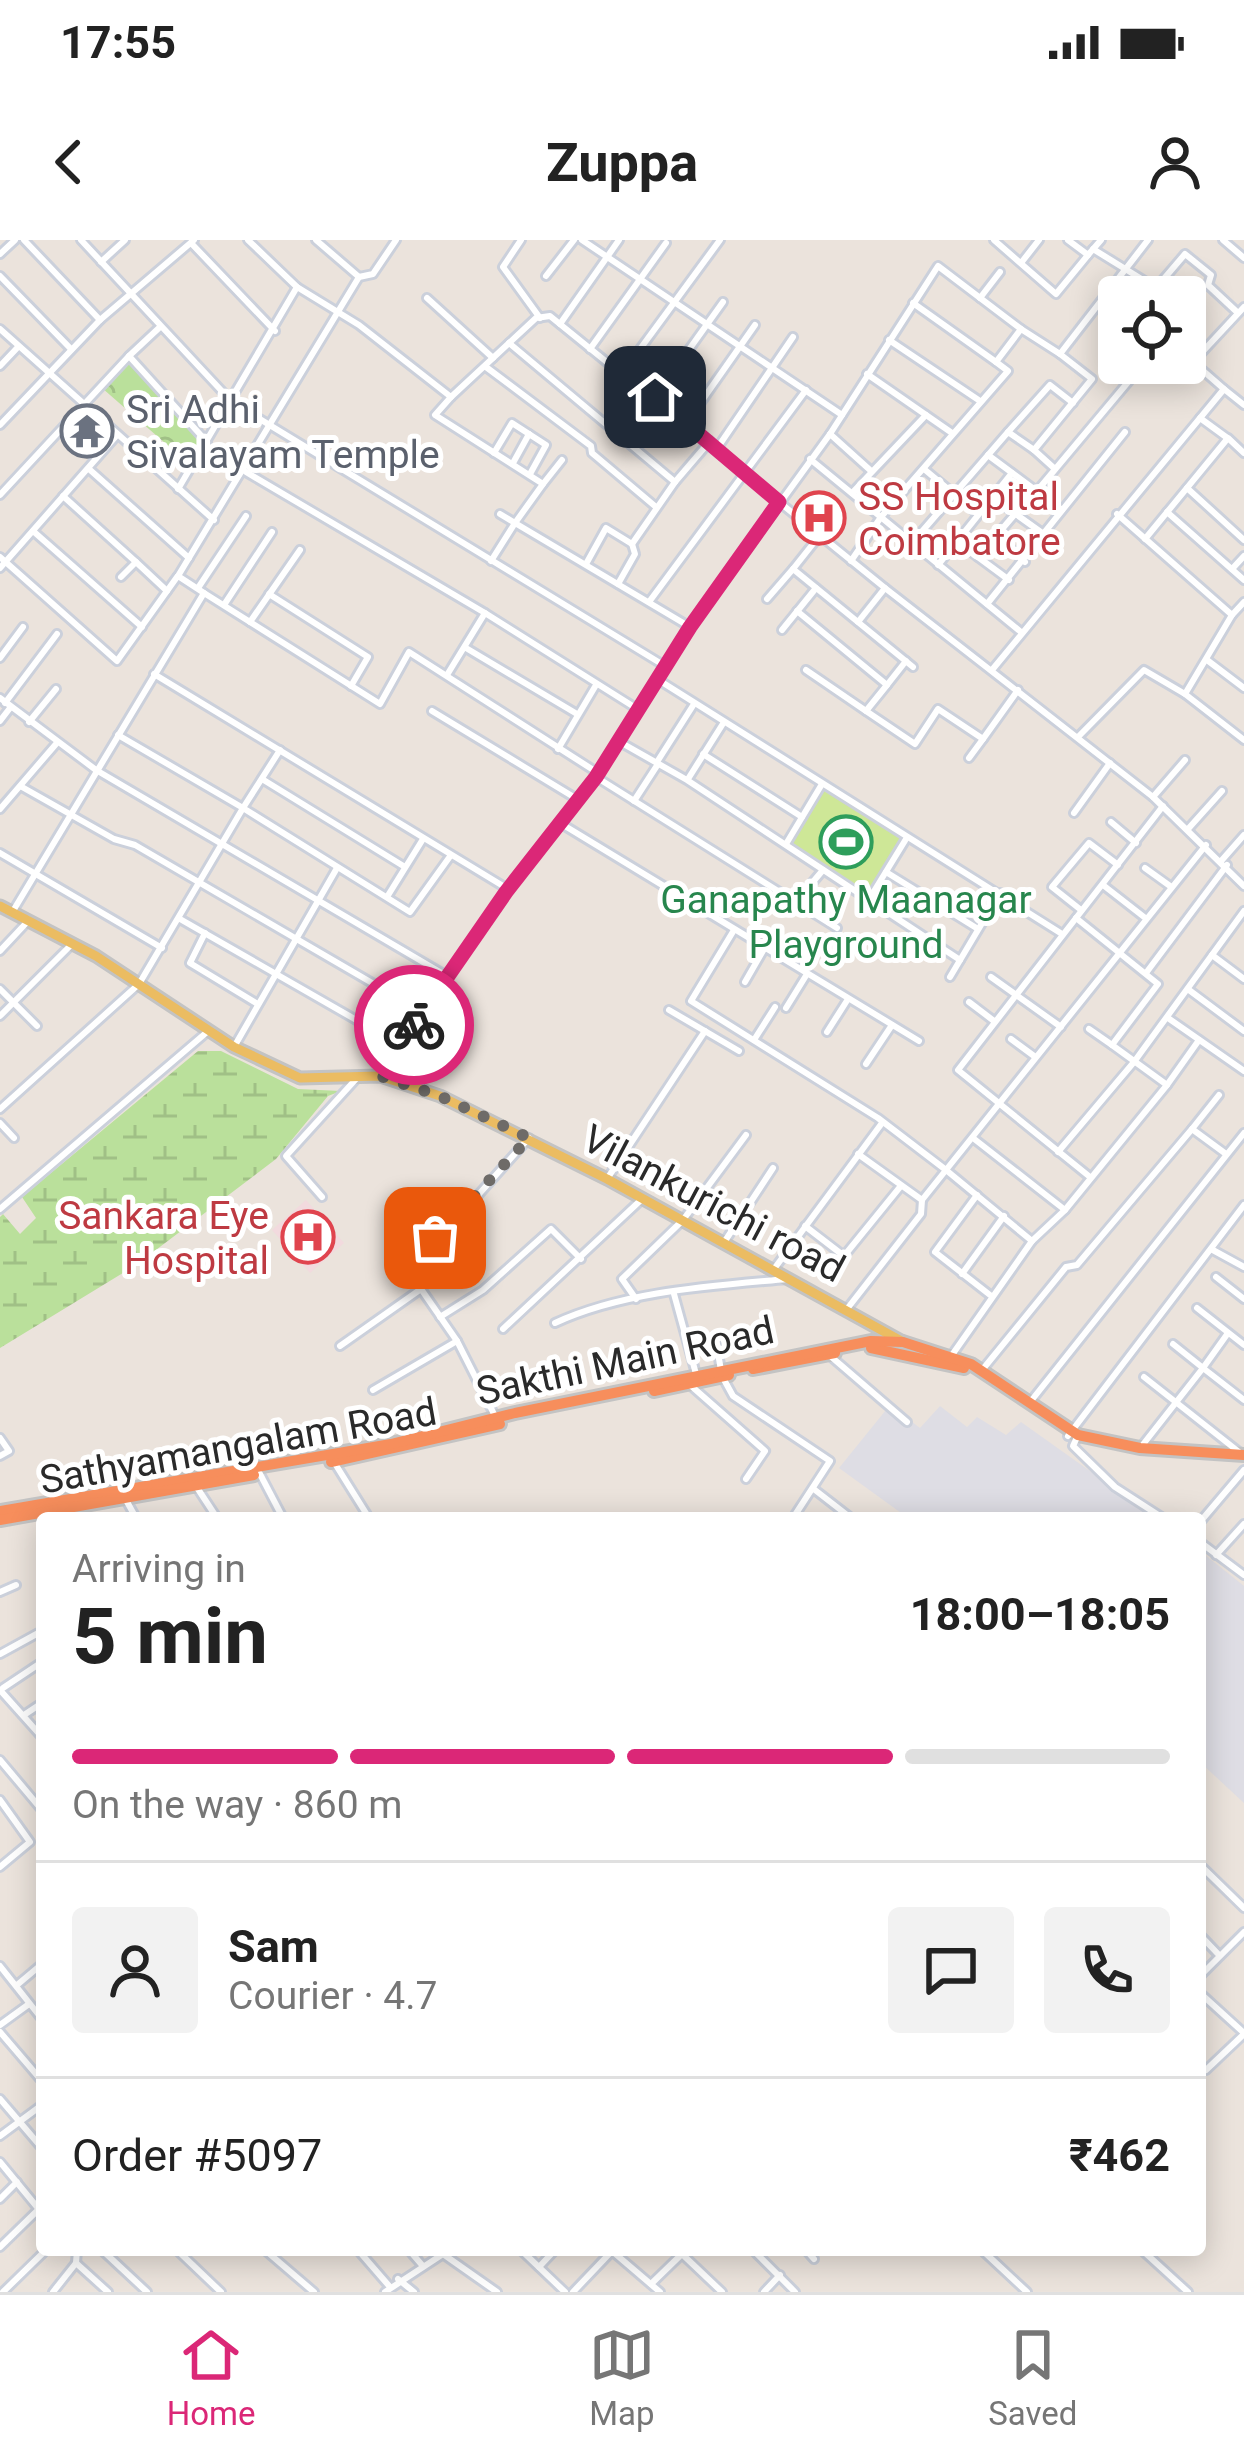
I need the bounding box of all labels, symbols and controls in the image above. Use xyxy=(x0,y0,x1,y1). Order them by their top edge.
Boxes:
text: 17:55 xyxy=(60,16,176,69)
icon: back xyxy=(36,129,102,195)
icon: person xyxy=(1142,129,1208,195)
text: Zuppa xyxy=(546,131,698,194)
map controls xyxy=(1098,276,1206,384)
button: locate xyxy=(1098,276,1206,384)
pin xyxy=(604,346,706,448)
icon: home xyxy=(622,364,688,430)
place label: Sri Adhi Sivalayam Temple xyxy=(126,387,440,478)
temple icon: Sri Adhi Sivalayam Temple xyxy=(59,403,115,459)
place label: SS Hospital Coimbatore xyxy=(858,474,1061,565)
hospital icon: SS Hospital Coimbatore xyxy=(791,490,847,546)
sports icon: Ganapathy Maanagar Playground xyxy=(818,814,874,870)
place label: Ganapathy Maanagar Playground xyxy=(660,877,1032,968)
courier xyxy=(354,965,474,1085)
icon: bike xyxy=(381,992,447,1058)
street label: Vilankurichi road xyxy=(575,1116,852,1292)
pin xyxy=(384,1187,486,1289)
place label: Sankara Eye Hospital xyxy=(58,1193,269,1284)
icon: bag xyxy=(402,1205,468,1271)
hospital icon: Sankara Eye Hospital xyxy=(280,1209,336,1265)
street label: Sakthi Main Road xyxy=(472,1307,778,1415)
street label: Sathyamangalam Road xyxy=(36,1388,440,1504)
text: Arriving in xyxy=(72,1546,246,1592)
text: 18:00–18:05 xyxy=(910,1588,1170,1641)
text: 5 min xyxy=(72,1591,268,1682)
text: On the way · 860 m xyxy=(72,1782,403,1828)
button: person xyxy=(72,1907,198,2033)
button: chat xyxy=(888,1907,1014,2033)
button: phone xyxy=(1044,1907,1170,2033)
text: Sam xyxy=(228,1920,319,1973)
text: Courier · 4.7 xyxy=(228,1973,437,2019)
text: Order #5097 xyxy=(72,2129,322,2182)
text: ₹462 xyxy=(1069,2129,1170,2182)
tab: Home xyxy=(167,2322,255,2433)
tab: Map xyxy=(589,2322,655,2433)
tab: Saved xyxy=(988,2322,1077,2433)

